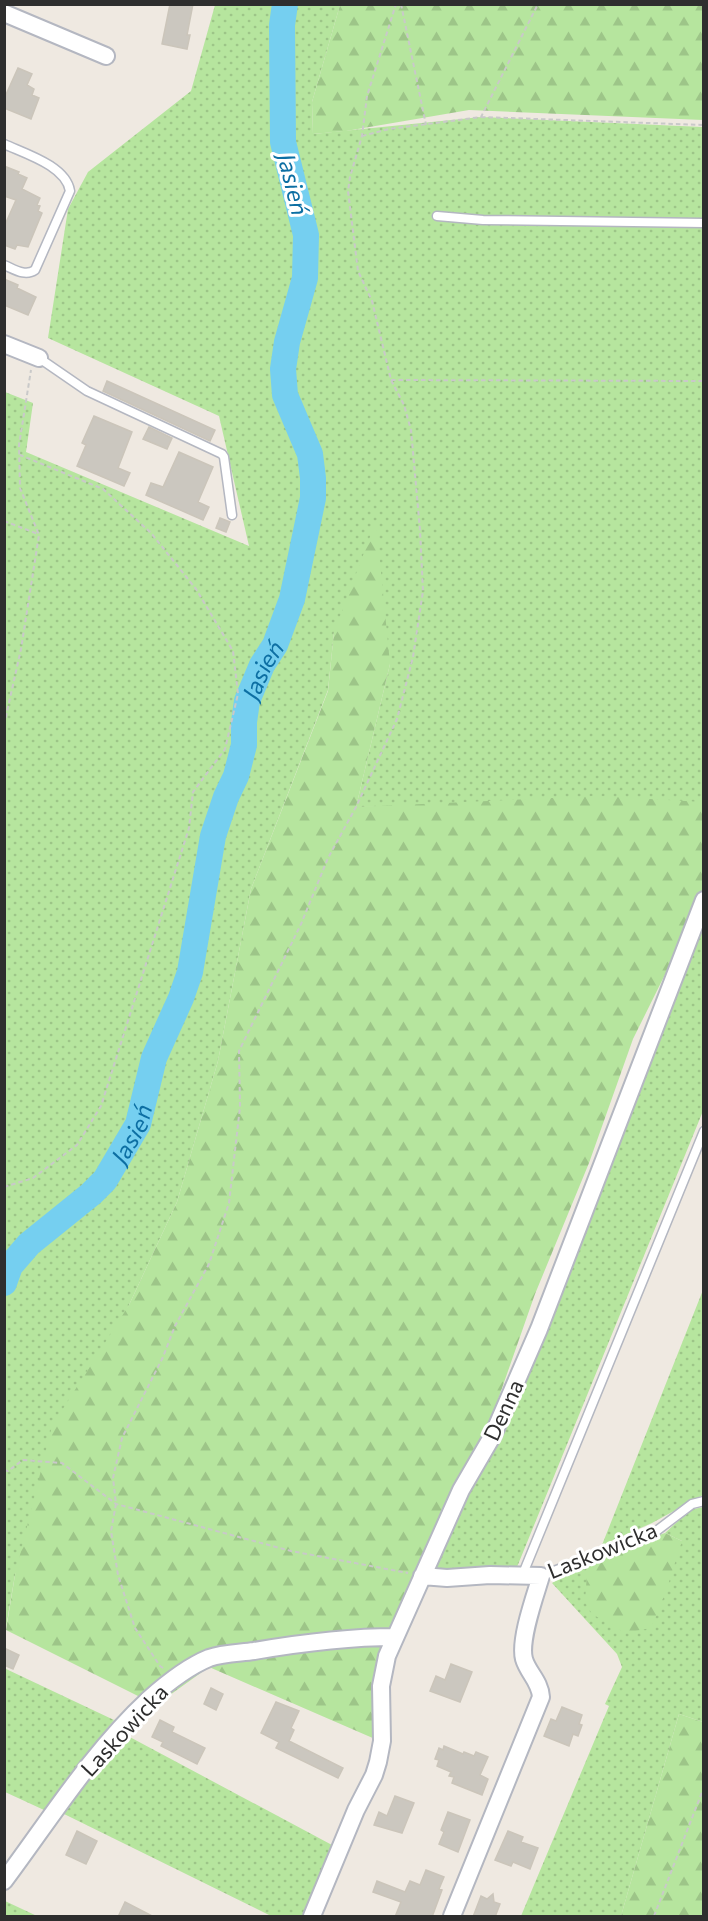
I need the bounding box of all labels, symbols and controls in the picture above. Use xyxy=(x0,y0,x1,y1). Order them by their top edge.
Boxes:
water label: Jasień xyxy=(272,148,316,218)
water label: Jasień xyxy=(234,634,289,706)
water label: Jasień xyxy=(103,1101,157,1170)
street label: Denna xyxy=(477,1375,529,1445)
street label: Laskowicka xyxy=(543,1516,661,1584)
street label: Laskowicka xyxy=(75,1678,173,1782)

